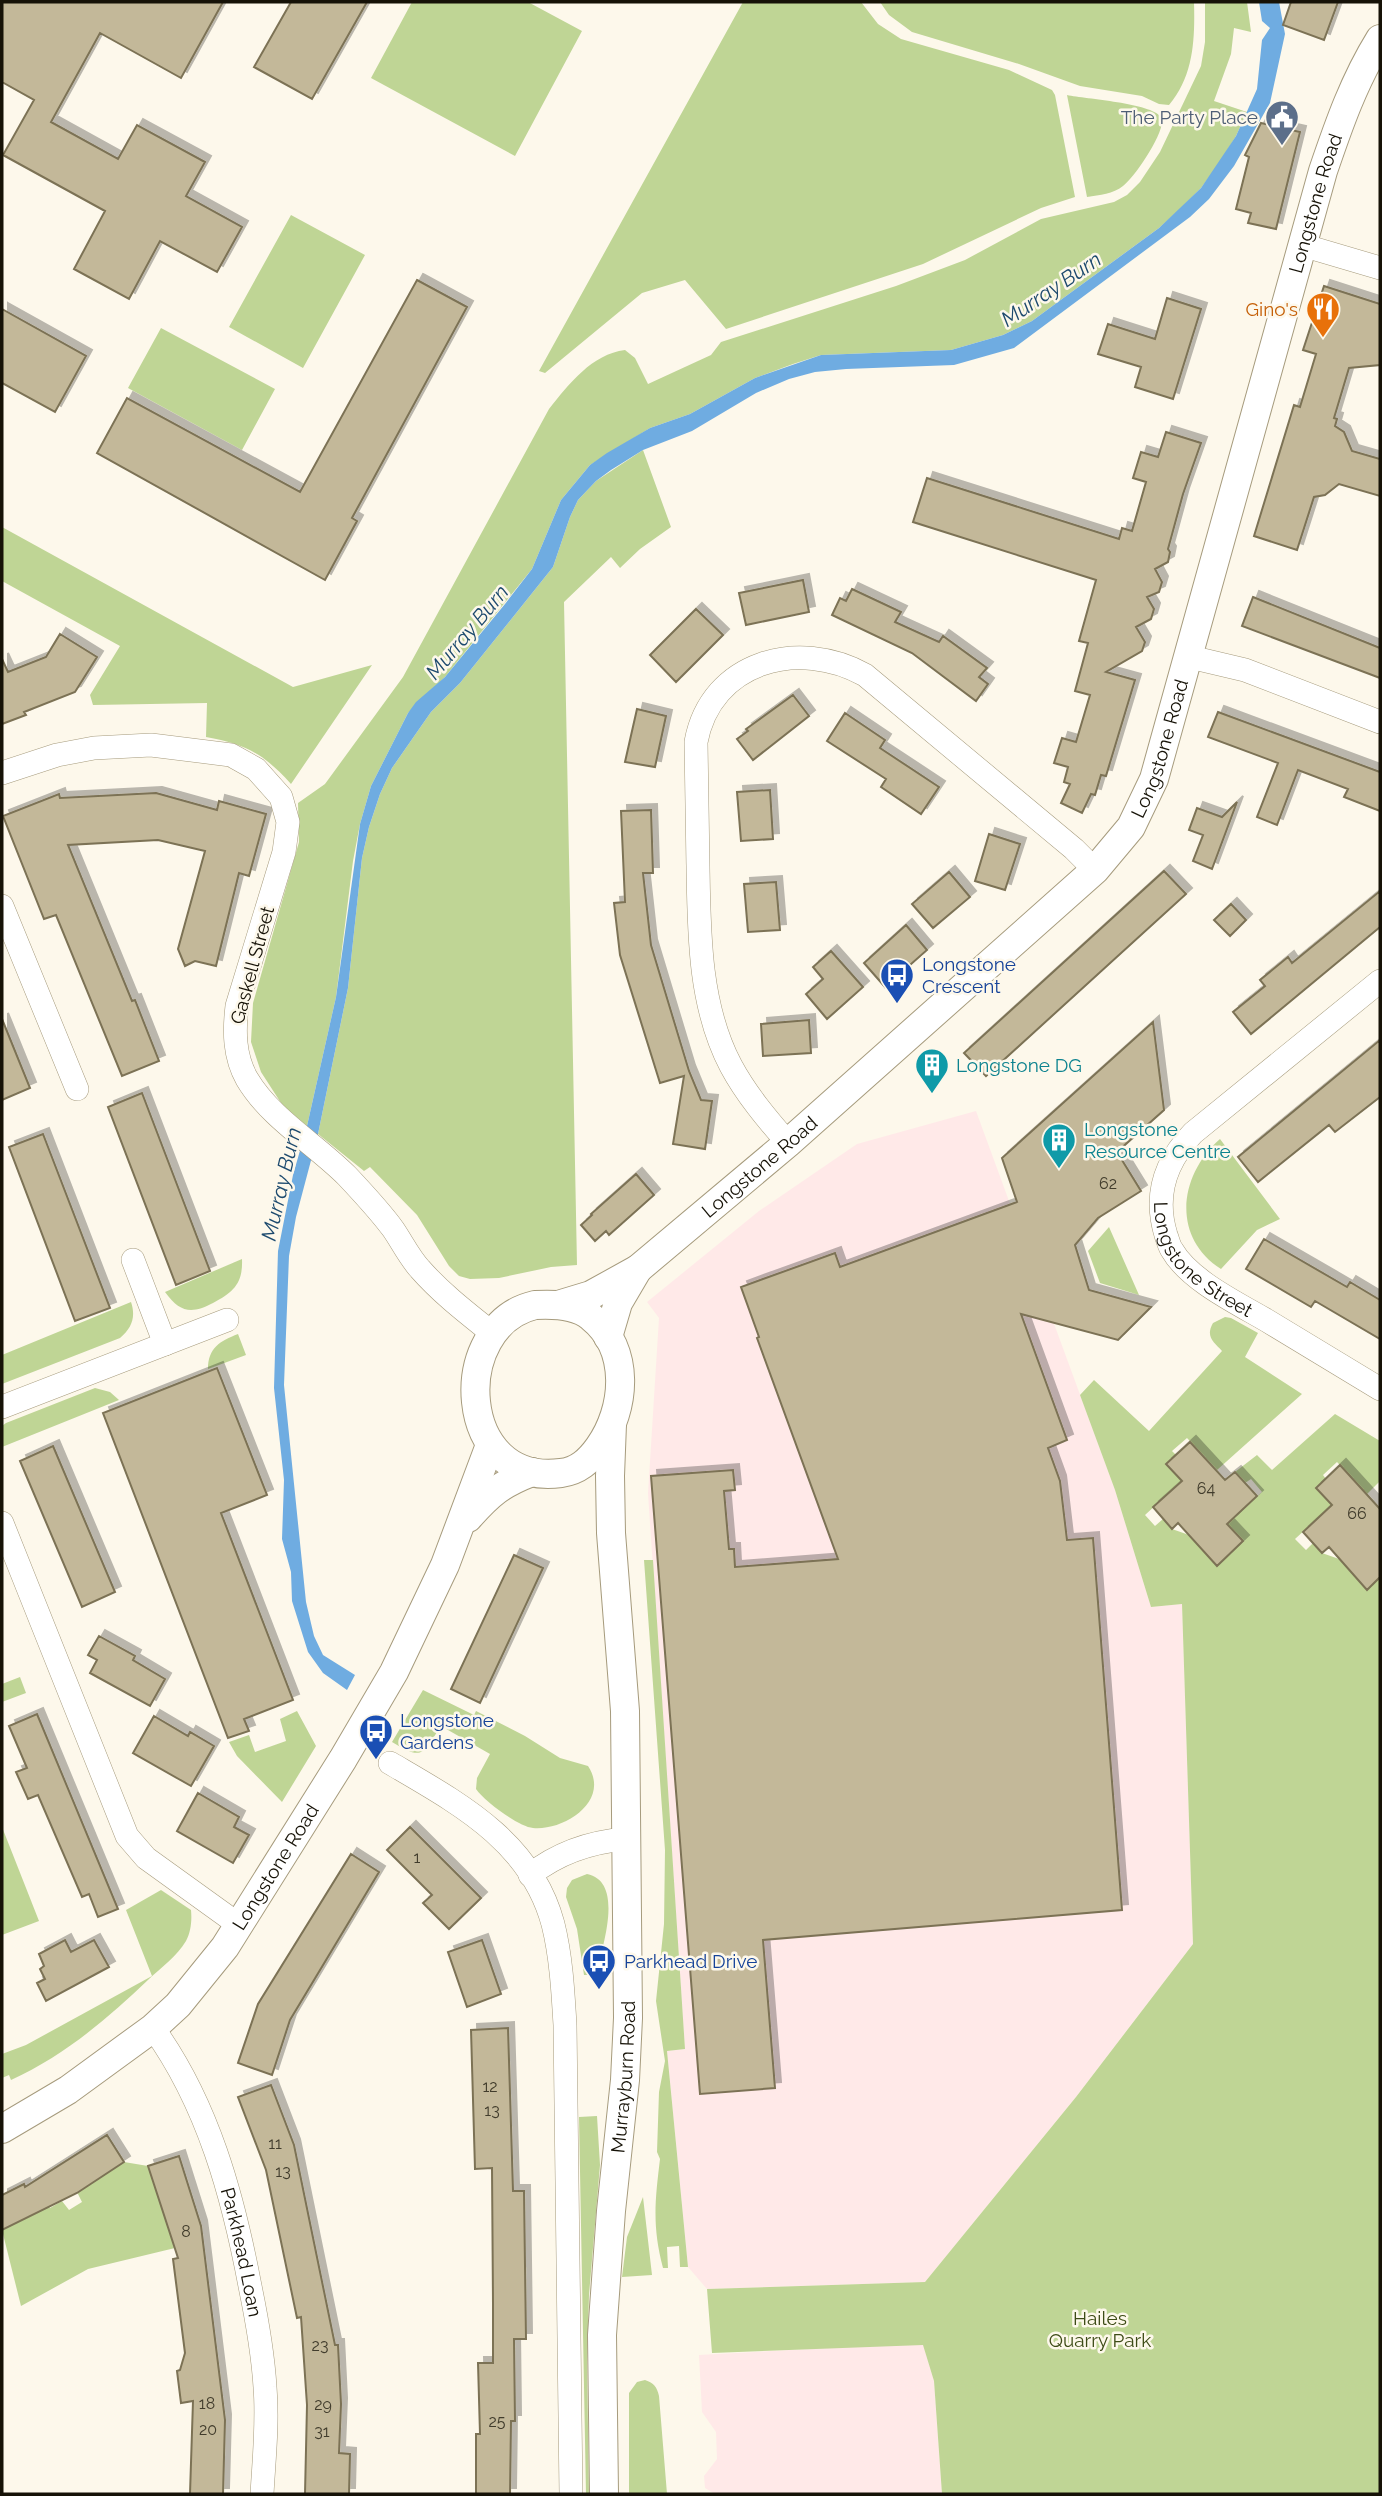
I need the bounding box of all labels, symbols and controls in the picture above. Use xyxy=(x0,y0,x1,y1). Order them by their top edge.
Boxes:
public building icon: The Party Place xyxy=(1263,98,1301,147)
place label: The Party Place xyxy=(1121,106,1258,128)
street label: Longstone Road xyxy=(1284,130,1346,276)
water label: Murray Burn xyxy=(996,246,1106,332)
restaurant icon: Gino's xyxy=(1304,290,1342,339)
place label: Gino's xyxy=(1245,298,1298,320)
water label: Murray Burn xyxy=(420,580,514,684)
street label: Longstone Road xyxy=(1126,677,1192,821)
street label: Gaskell Street xyxy=(226,903,278,1026)
place label: Longstone Crescent xyxy=(922,953,1016,997)
bus stop icon: Longstone Crescent xyxy=(878,956,916,1005)
building icon: Longstone DG xyxy=(913,1046,951,1095)
place label: Longstone DG xyxy=(956,1054,1082,1076)
street label: Longstone Road xyxy=(697,1111,822,1222)
place label: Longstone Resource Centre xyxy=(1084,1118,1231,1162)
building icon: Longstone Resource Centre xyxy=(1040,1121,1078,1170)
water label: Murray Burn xyxy=(256,1125,306,1243)
house number: 62 xyxy=(1099,1174,1117,1193)
street label: Longstone Street xyxy=(1150,1201,1257,1322)
house number: 64 xyxy=(1197,1479,1215,1498)
house number: 66 xyxy=(1347,1504,1367,1523)
place label: Longstone Gardens xyxy=(400,1709,494,1753)
bus stop icon: Longstone Gardens xyxy=(357,1712,395,1761)
street label: Longstone Road xyxy=(228,1800,323,1934)
house number: 1 xyxy=(414,1848,421,1867)
bus stop icon: Parkhead Drive xyxy=(580,1942,618,1991)
place label: Parkhead Drive xyxy=(624,1950,757,1972)
street label: Murrayburn Road xyxy=(606,2001,639,2154)
house number: 12 xyxy=(482,2077,498,2096)
house number: 13 xyxy=(484,2101,500,2120)
house number: 11 xyxy=(268,2134,282,2153)
house number: 13 xyxy=(275,2162,291,2181)
street label: Parkhead Loan xyxy=(217,2185,267,2319)
house number: 8 xyxy=(181,2222,191,2241)
park label: Hailes Quarry Park xyxy=(1049,2307,1151,2351)
house number: 23 xyxy=(312,2336,328,2355)
house number: 18 xyxy=(199,2394,215,2413)
house number: 29 xyxy=(314,2395,332,2414)
house number: 25 xyxy=(488,2412,506,2431)
house number: 20 xyxy=(199,2420,217,2439)
house number: 31 xyxy=(314,2422,330,2441)

